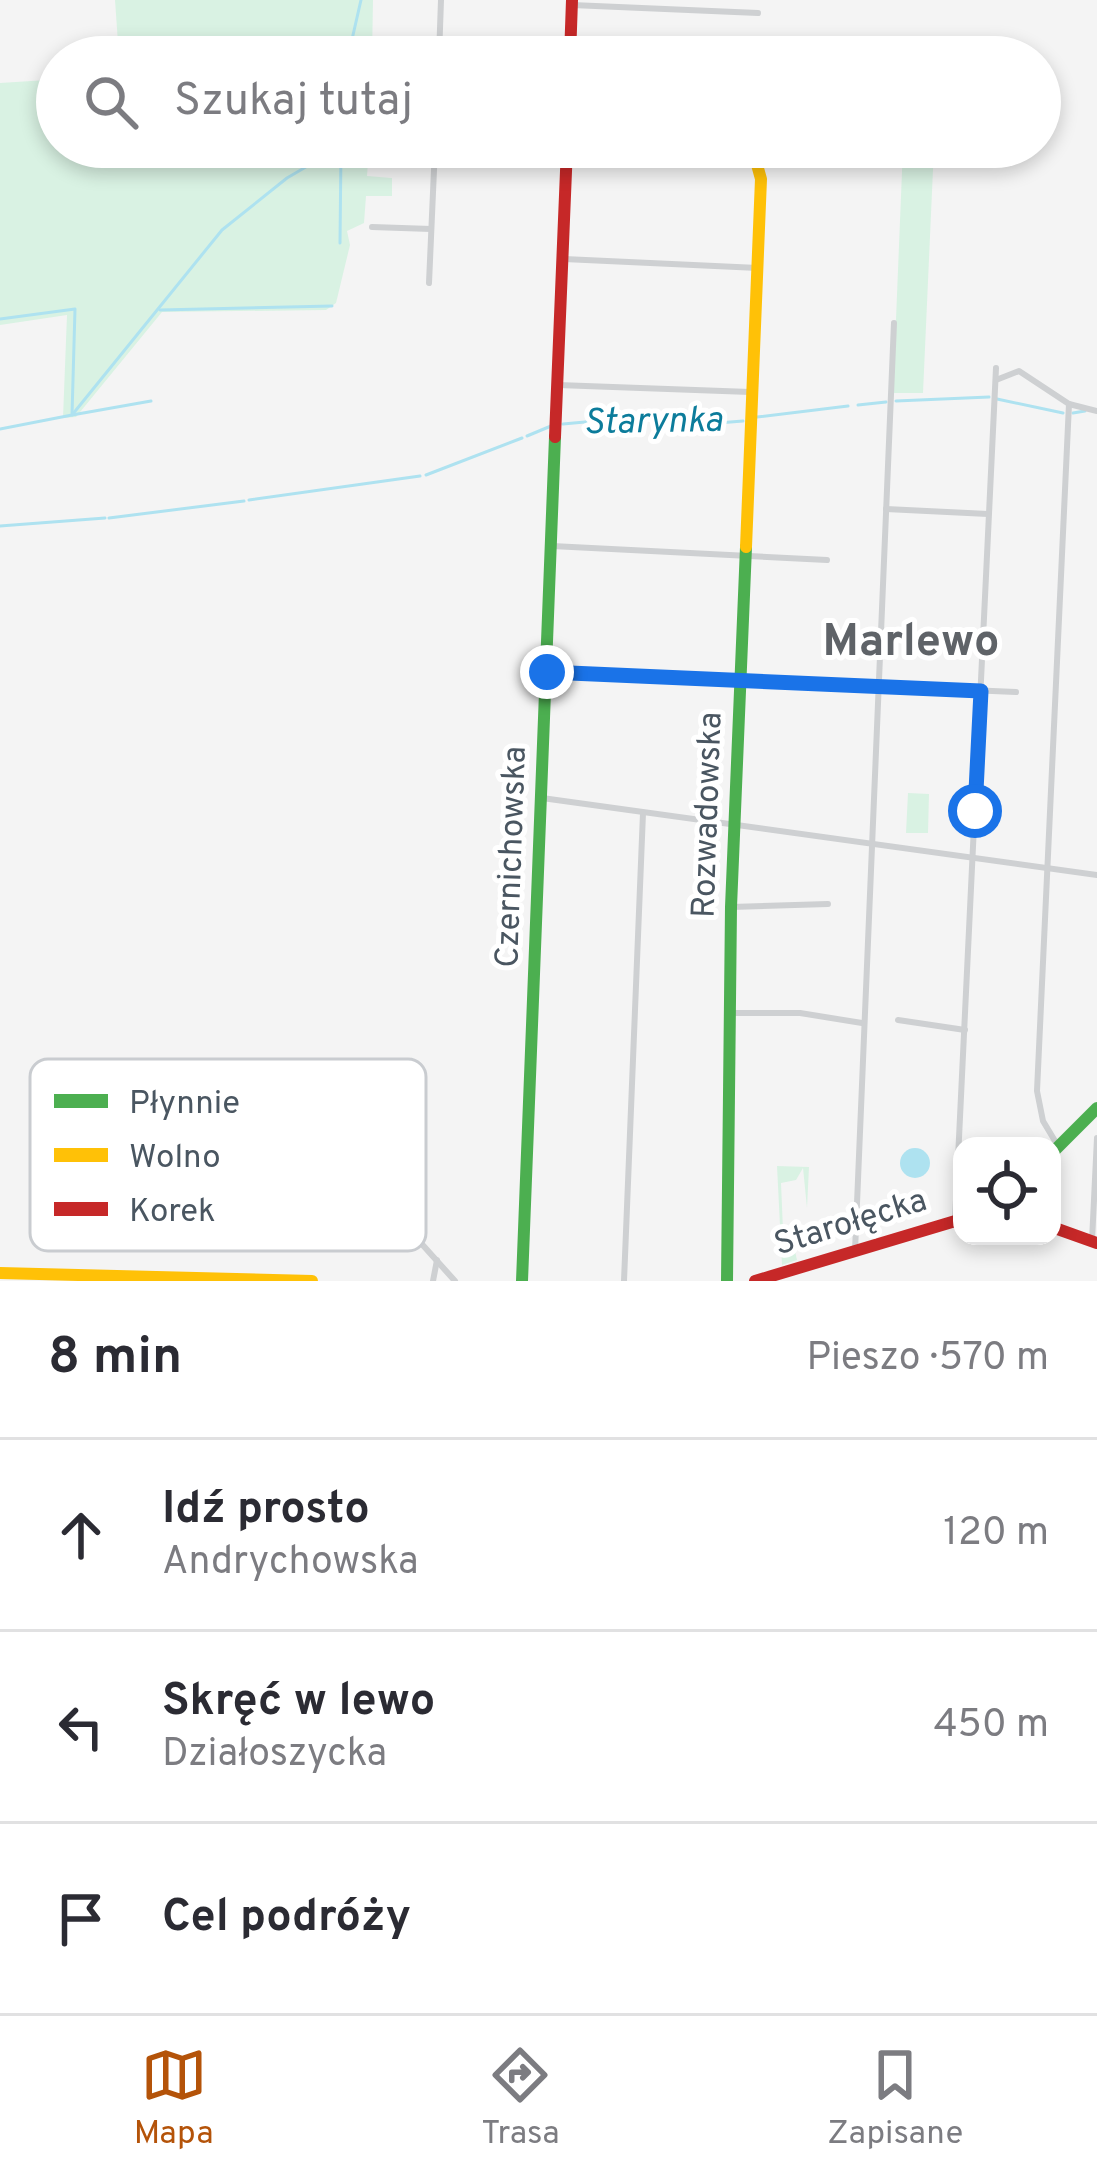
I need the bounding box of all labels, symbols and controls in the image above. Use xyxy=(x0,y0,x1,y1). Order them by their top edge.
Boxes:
search box xyxy=(36,36,1061,168)
icon: search xyxy=(78,69,144,135)
text: Szukaj tutaj xyxy=(174,74,413,131)
water label: Starynka xyxy=(583,399,723,447)
district label: Marlewo xyxy=(822,615,1000,672)
route end xyxy=(520,645,574,699)
street label: Rozwadowska xyxy=(684,711,734,919)
street label: Czernichowska xyxy=(488,745,538,969)
route start xyxy=(948,784,1002,838)
legend xyxy=(30,1059,426,1251)
text: Płynnie xyxy=(129,1084,240,1126)
map controls xyxy=(953,1137,1061,1245)
button: locate xyxy=(953,1137,1061,1245)
text: Wolno xyxy=(129,1138,221,1180)
street label: Starołęcka xyxy=(770,1181,932,1267)
text: Korek xyxy=(129,1192,216,1234)
text: 8 min xyxy=(48,1327,182,1392)
text: Pieszo · 570 m xyxy=(806,1335,1049,1384)
text: Idź prosto xyxy=(162,1482,370,1539)
icon: ahead xyxy=(48,1502,114,1568)
text: 120 m xyxy=(943,1510,1049,1559)
text: Andrychowska xyxy=(162,1539,419,1588)
text: Skręć w lewo xyxy=(162,1674,435,1731)
icon: left xyxy=(48,1694,114,1760)
text: 450 m xyxy=(933,1702,1049,1751)
text: Działoszycka xyxy=(162,1731,387,1780)
icon: arrive xyxy=(48,1886,114,1952)
text: Cel podróży xyxy=(162,1890,411,1947)
tab: Mapa xyxy=(134,2042,214,2156)
tab: Trasa xyxy=(481,2042,560,2156)
tab: Zapisane xyxy=(827,2042,963,2156)

